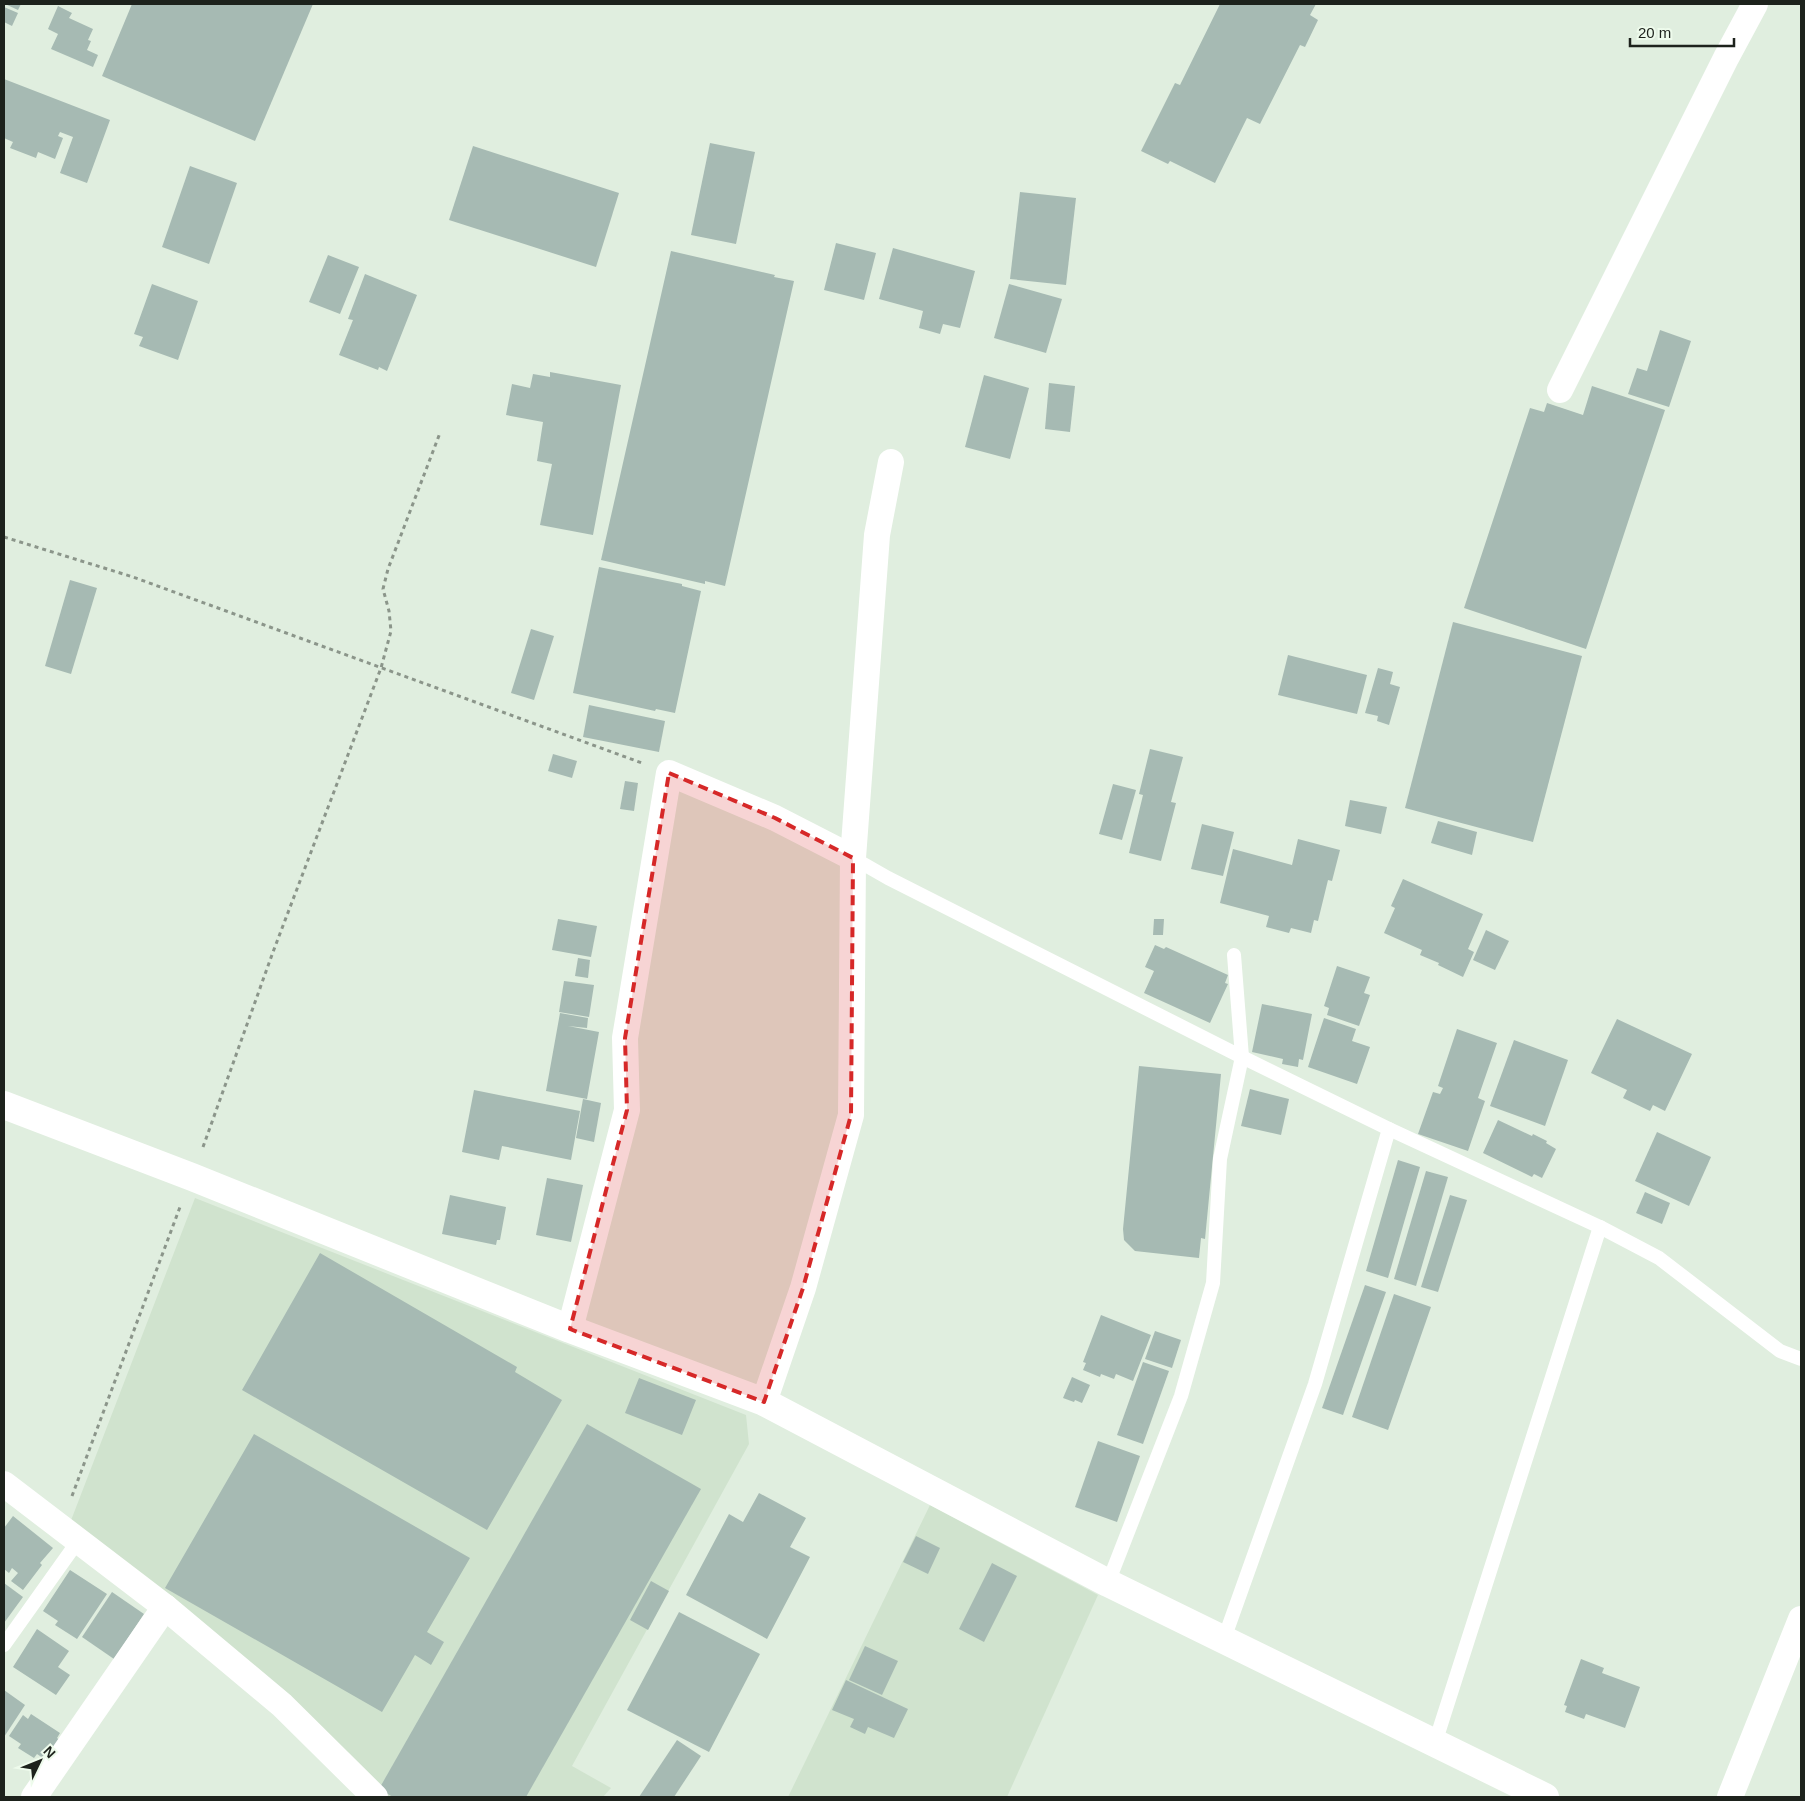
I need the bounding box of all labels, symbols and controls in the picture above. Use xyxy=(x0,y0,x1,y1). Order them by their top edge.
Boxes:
scale bar xyxy=(1630,15,1734,47)
text: 20 m xyxy=(1638,24,1671,41)
north arrow xyxy=(15,1736,65,1786)
text: N xyxy=(40,1743,59,1761)

